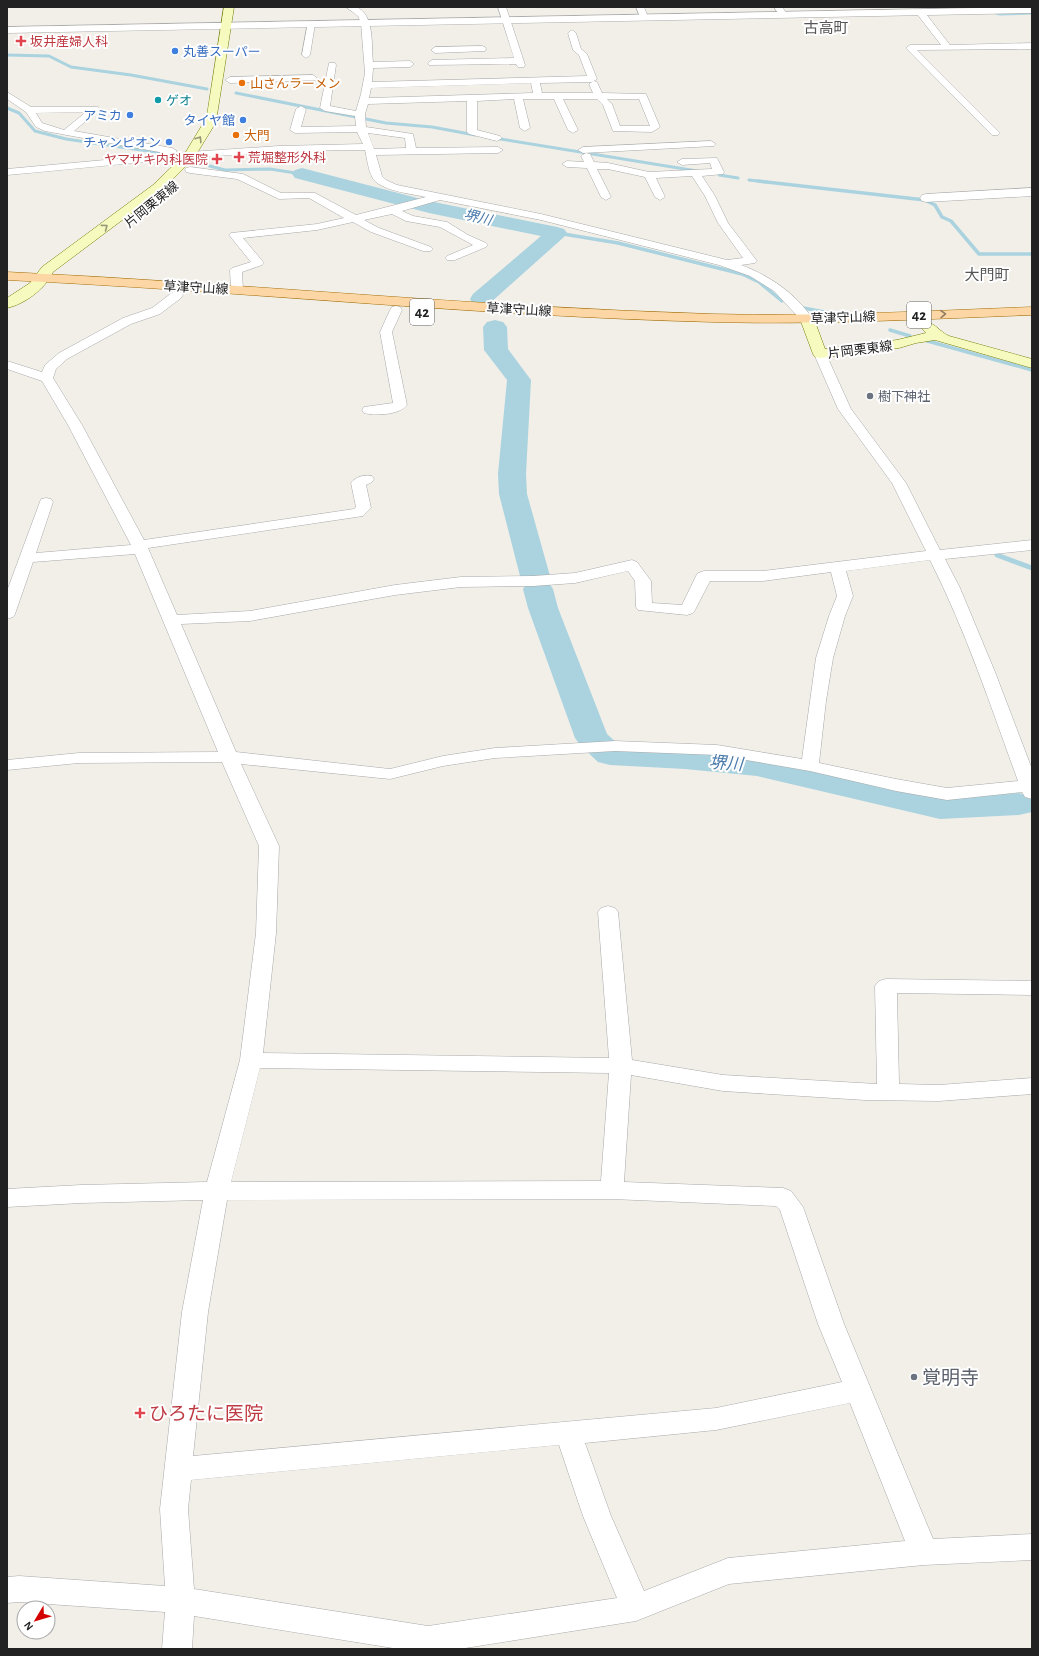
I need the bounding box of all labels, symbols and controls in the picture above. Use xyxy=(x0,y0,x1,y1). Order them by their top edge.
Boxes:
district label: 古高町 xyxy=(803,20,849,36)
marker: 坂井産婦人科 xyxy=(15,35,27,47)
place label: 坂井産婦人科 xyxy=(30,35,108,49)
place label: 丸善スーパー xyxy=(183,45,261,59)
marker: 丸善スーパー xyxy=(170,46,180,56)
place label: 山さんラーメン xyxy=(250,77,340,91)
marker: 山さんラーメン xyxy=(237,78,247,88)
place label: ゲオ xyxy=(166,94,192,108)
marker: ゲオ xyxy=(153,95,163,105)
place label: アミカ xyxy=(83,110,122,123)
marker: アミカ xyxy=(125,110,135,120)
place label: タイヤ館 xyxy=(183,114,235,128)
marker: タイヤ館 xyxy=(238,115,248,125)
place label: 大門 xyxy=(244,129,270,143)
marker: 大門 xyxy=(231,130,241,140)
place label: チャンピオン xyxy=(83,137,161,150)
marker: チャンピオン xyxy=(164,137,174,147)
one-way arrow xyxy=(195,137,202,144)
place label: 荒堀整形外科 xyxy=(248,150,326,165)
marker: 荒堀整形外科 xyxy=(233,151,245,163)
place label: ヤマザキ内科医院 xyxy=(104,153,208,167)
marker: ヤマザキ内科医院 xyxy=(211,153,223,165)
street label: 片岡栗東線 xyxy=(121,178,181,231)
water label: 堺川 xyxy=(462,207,495,229)
one-way arrow xyxy=(101,225,108,232)
district label: 大門町 xyxy=(964,267,1010,283)
street label: 草津守山線 xyxy=(163,278,229,297)
road number: 42 xyxy=(410,299,434,325)
street label: 草津守山線 xyxy=(486,300,552,319)
road number: 42 xyxy=(907,302,931,328)
street label: 草津守山線 xyxy=(810,309,876,326)
one-way arrow xyxy=(941,310,947,318)
street label: 片岡栗東線 xyxy=(827,338,893,361)
place label: 樹下神社 xyxy=(878,389,930,404)
marker: 樹下神社 xyxy=(865,391,875,401)
water label: 堺川 xyxy=(708,753,746,773)
place label: 覚明寺 xyxy=(922,1368,979,1388)
marker: 覚明寺 xyxy=(909,1372,919,1382)
place label: ひろたに医院 xyxy=(149,1404,263,1424)
marker: ひろたに医院 xyxy=(134,1407,146,1419)
north arrow xyxy=(16,1600,56,1640)
text: N xyxy=(22,1619,35,1632)

